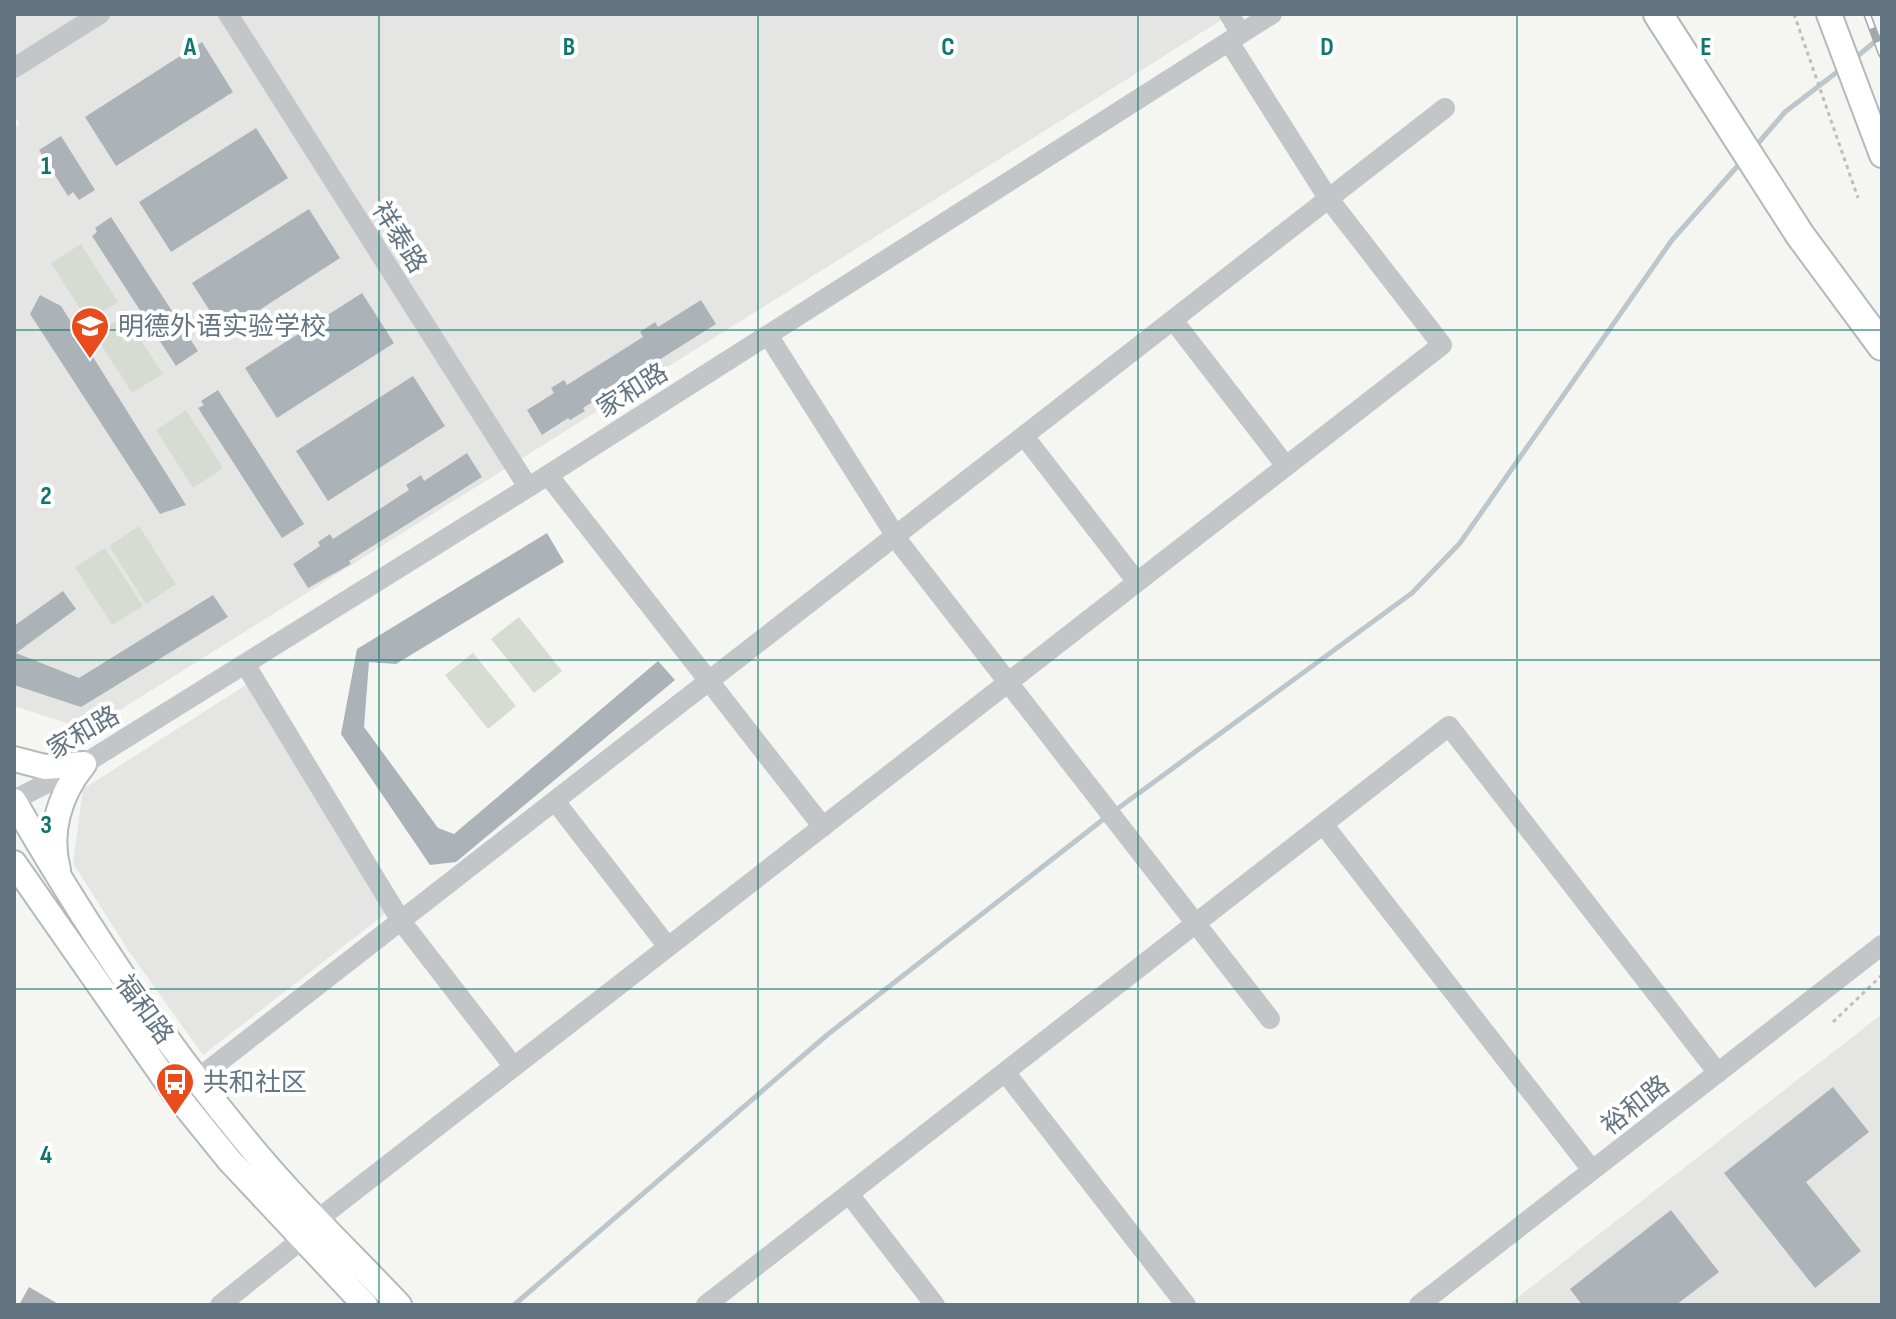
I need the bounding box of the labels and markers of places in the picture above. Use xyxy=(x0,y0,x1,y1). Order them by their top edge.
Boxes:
school or university icon: 明德外语实验学校 xyxy=(69,305,111,360)
place label: 明德外语实验学校 xyxy=(118,312,326,343)
bus stop icon: 共和社区 xyxy=(154,1061,196,1116)
place label: 共和社区 xyxy=(203,1068,307,1099)

